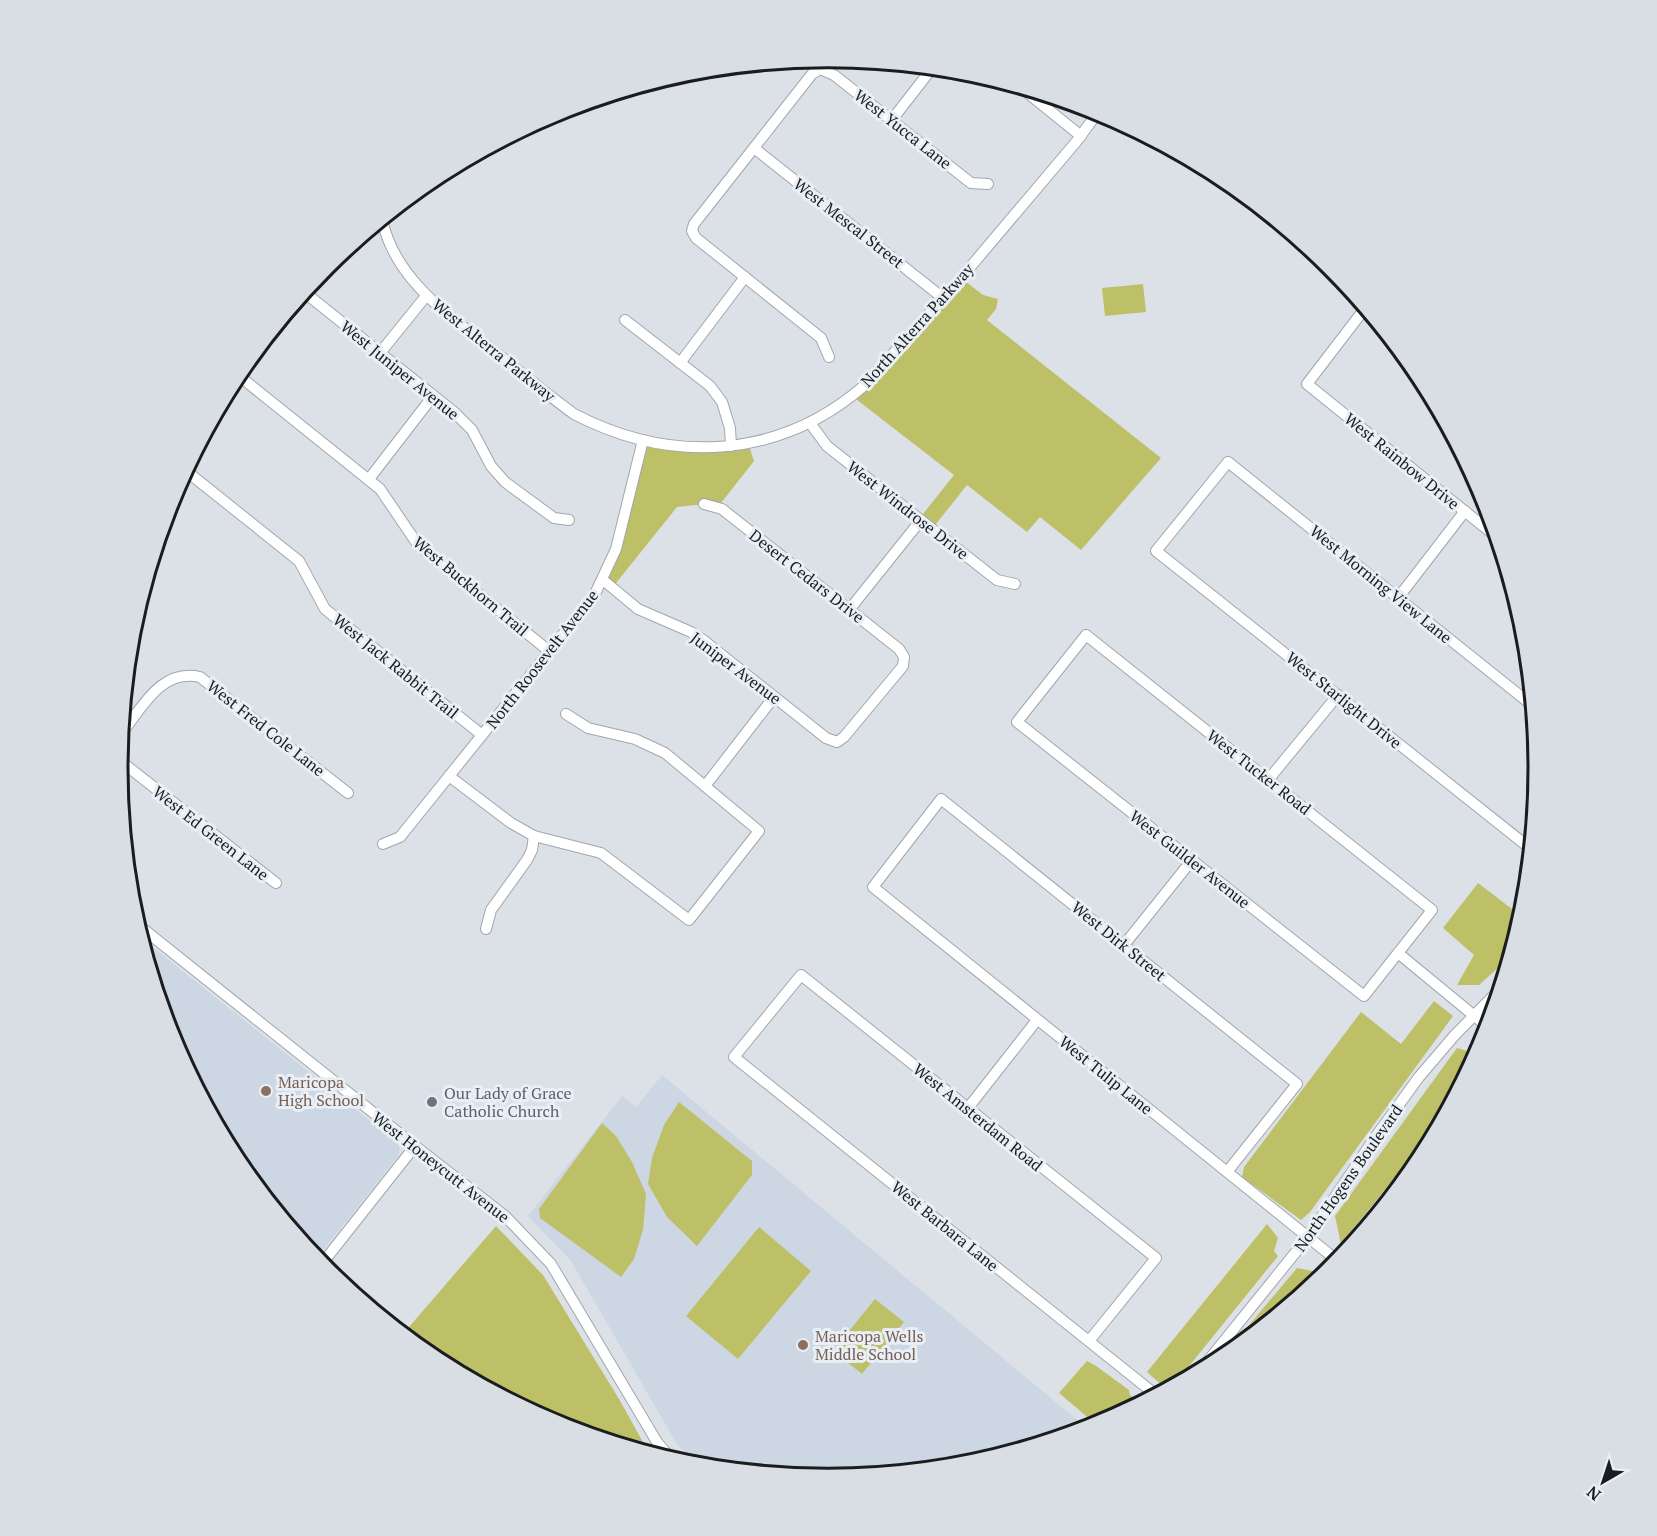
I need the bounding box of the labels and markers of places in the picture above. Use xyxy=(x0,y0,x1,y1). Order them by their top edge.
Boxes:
place label: Maricopa High School xyxy=(278,1071,364,1111)
place label: Our Lady of Grace Catholic Church xyxy=(444,1082,571,1122)
marker: Maricopa High School xyxy=(259,1084,273,1098)
marker: Our Lady of Grace Catholic Church xyxy=(425,1095,439,1109)
place label: Maricopa Wells Middle School xyxy=(815,1325,924,1365)
marker: Maricopa Wells Middle School xyxy=(796,1338,810,1352)

